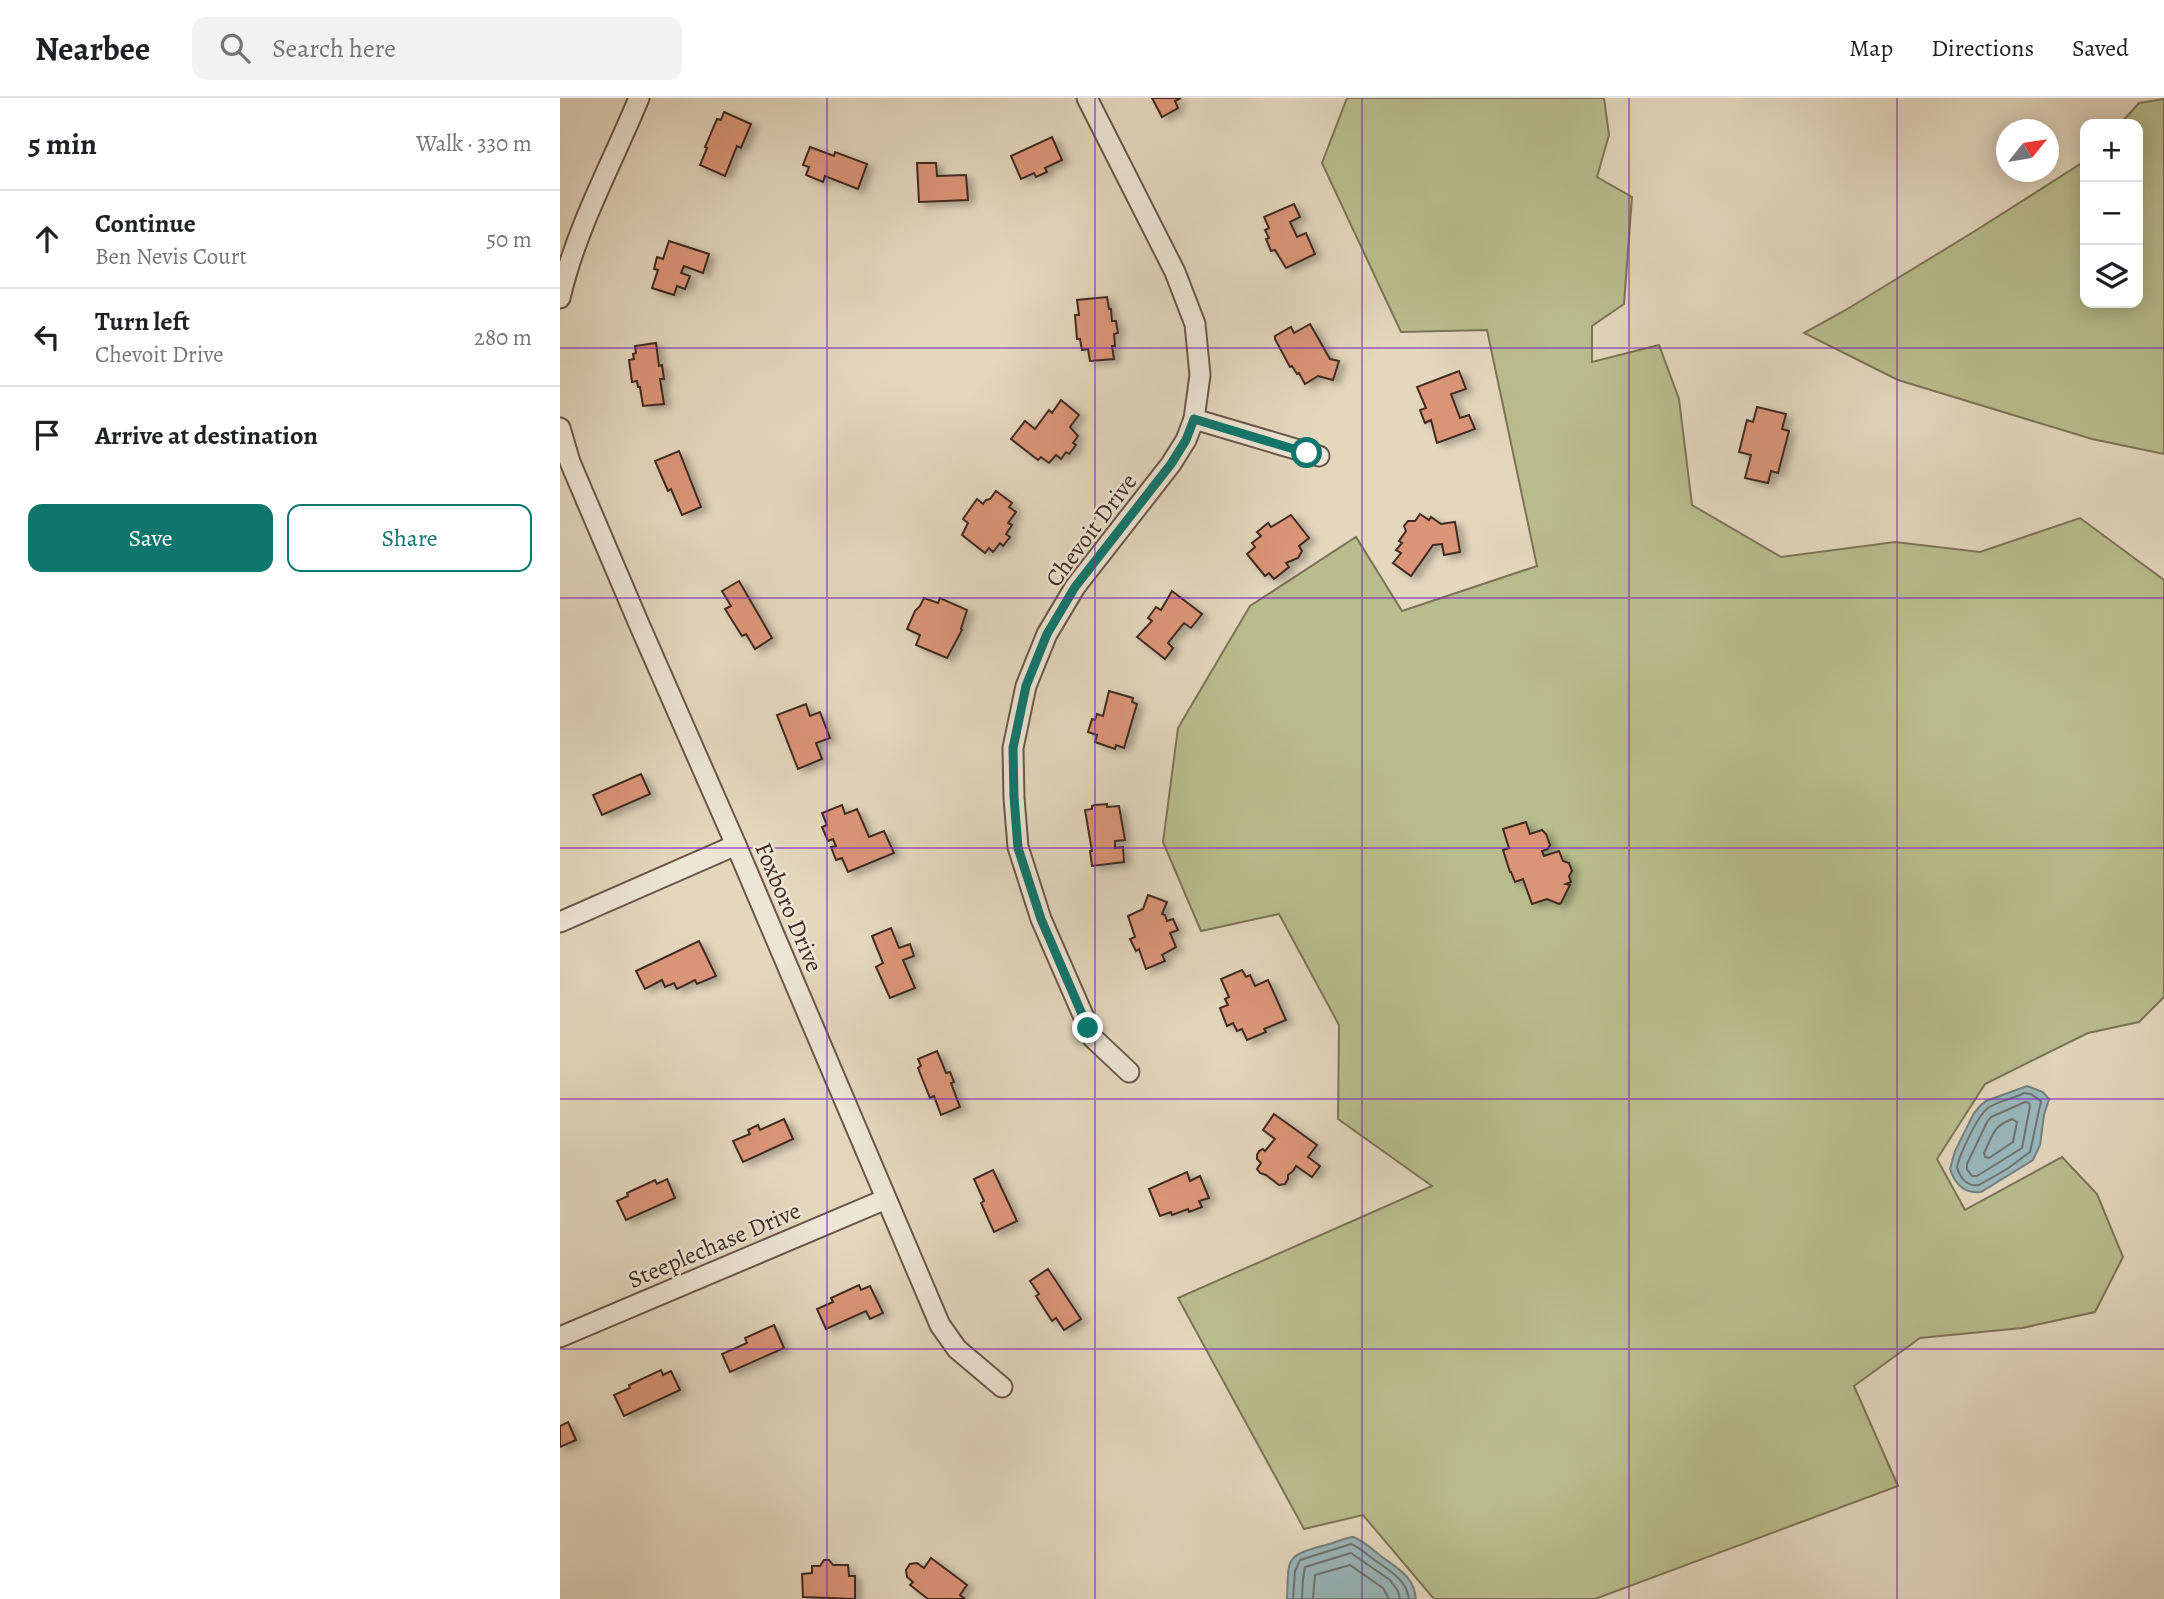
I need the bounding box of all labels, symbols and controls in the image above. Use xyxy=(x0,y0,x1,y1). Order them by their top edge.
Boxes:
search box xyxy=(192,17,682,80)
text: Nearbee xyxy=(35,26,150,71)
icon: search xyxy=(216,29,254,67)
text: Search here xyxy=(272,31,396,66)
text: Map xyxy=(1849,32,1893,64)
text: Directions xyxy=(1931,32,2034,64)
text: Saved xyxy=(2072,32,2129,64)
north arrow xyxy=(1996,119,2059,182)
map controls xyxy=(2080,119,2143,308)
button: + xyxy=(2080,119,2143,182)
text: 5 min xyxy=(28,124,97,164)
text: Walk · 330 m xyxy=(416,128,532,159)
button: − xyxy=(2080,182,2143,245)
text: Continue xyxy=(95,206,196,241)
icon: ahead xyxy=(28,220,66,258)
text: 50 m xyxy=(486,224,532,255)
text: Ben Nevis Court xyxy=(95,241,247,272)
button: layers xyxy=(2080,245,2143,308)
text: Turn left xyxy=(95,304,190,339)
icon: left xyxy=(28,318,66,356)
text: 280 m xyxy=(474,322,532,353)
text: Chevoit Drive xyxy=(95,339,224,370)
icon: arrive xyxy=(28,416,66,454)
text: Arrive at destination xyxy=(95,418,318,453)
route start xyxy=(1291,437,1322,468)
street label: Chevoit Drive xyxy=(1038,467,1144,593)
button: Save xyxy=(28,504,273,572)
button: Share xyxy=(287,504,532,572)
street label: Foxboro Drive xyxy=(747,837,831,977)
route end xyxy=(1072,1012,1103,1043)
street label: Steeplechase Drive xyxy=(623,1194,805,1296)

